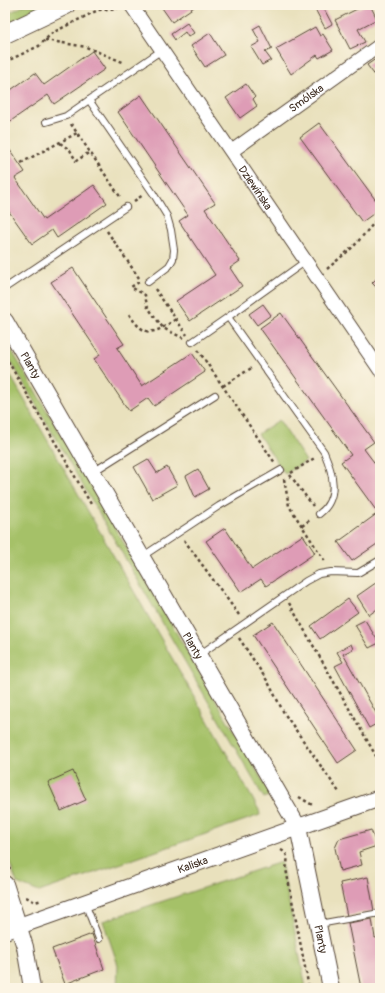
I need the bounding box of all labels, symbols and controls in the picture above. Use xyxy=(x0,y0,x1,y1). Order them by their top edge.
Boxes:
street label: Smólska xyxy=(286,81,326,115)
street label: Dziewińska xyxy=(236,163,275,212)
street label: Planty xyxy=(18,349,44,381)
street label: Planty xyxy=(180,630,206,661)
street label: Kaliska xyxy=(176,853,209,876)
street label: Planty xyxy=(312,924,330,955)

